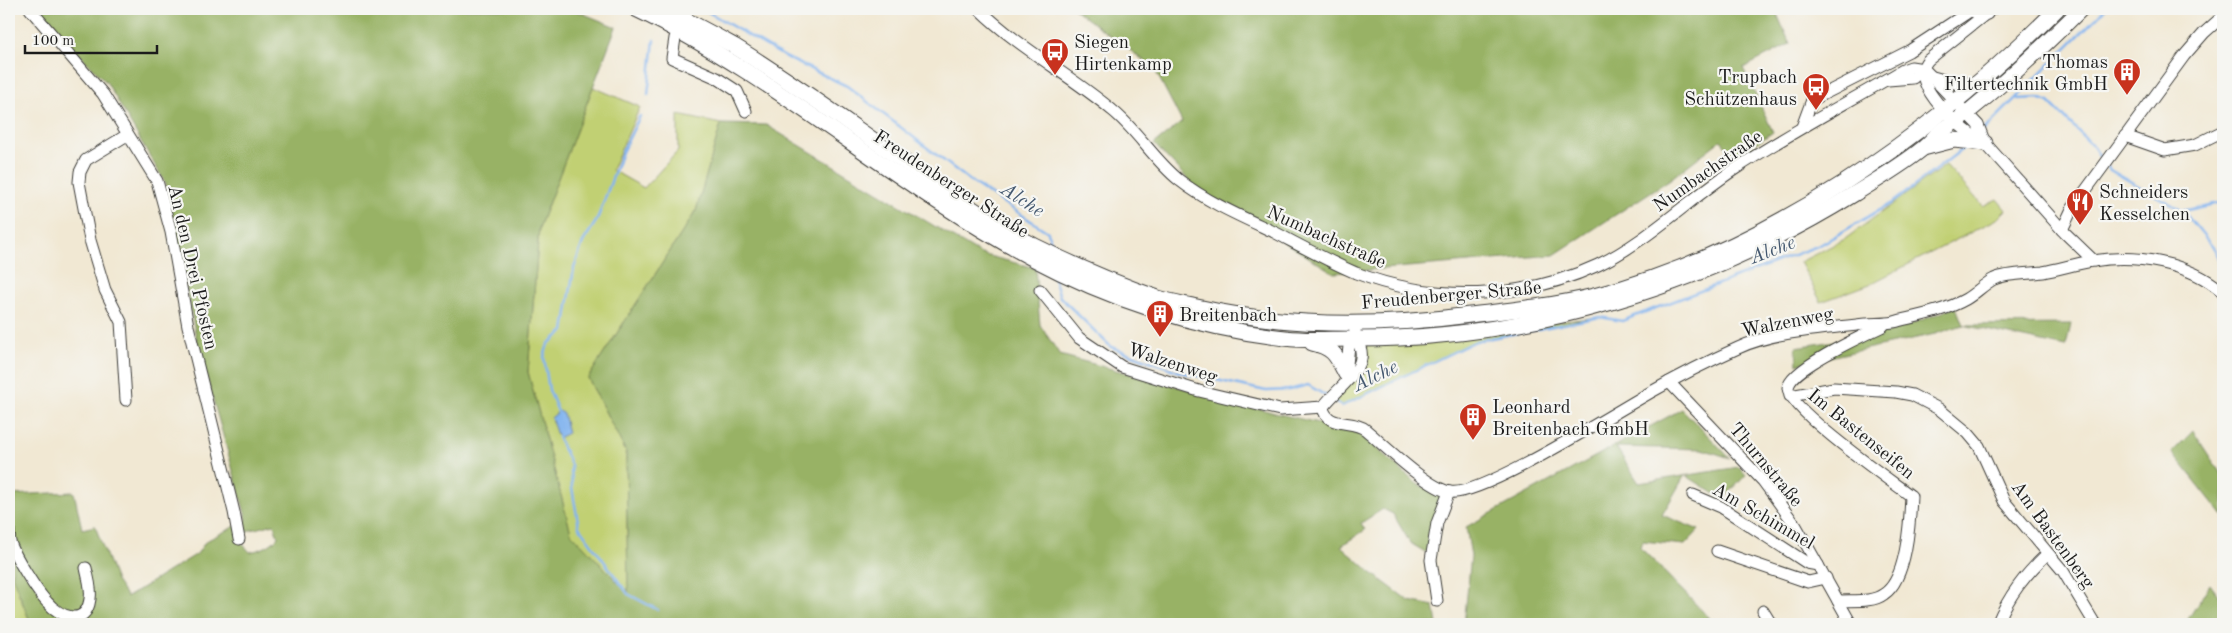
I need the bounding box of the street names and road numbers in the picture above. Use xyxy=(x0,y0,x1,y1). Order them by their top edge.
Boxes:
street label: Numbachstraße xyxy=(1650,127,1766,217)
street label: Freudenberger Straße xyxy=(869,128,1032,242)
street label: An den Drei Pfosten xyxy=(163,183,220,352)
street label: Numbachstraße xyxy=(1263,203,1388,273)
street label: Freudenberger Straße xyxy=(1360,279,1542,314)
street label: Walzenweg xyxy=(1740,305,1836,342)
street label: Walzenweg xyxy=(1125,341,1220,388)
street label: Im Bastenseifen xyxy=(1803,386,1918,484)
street label: Thurnstraße xyxy=(1725,420,1805,511)
street label: Am Bastenberg xyxy=(2007,478,2098,593)
street label: Am Schimmel xyxy=(1708,480,1817,554)

